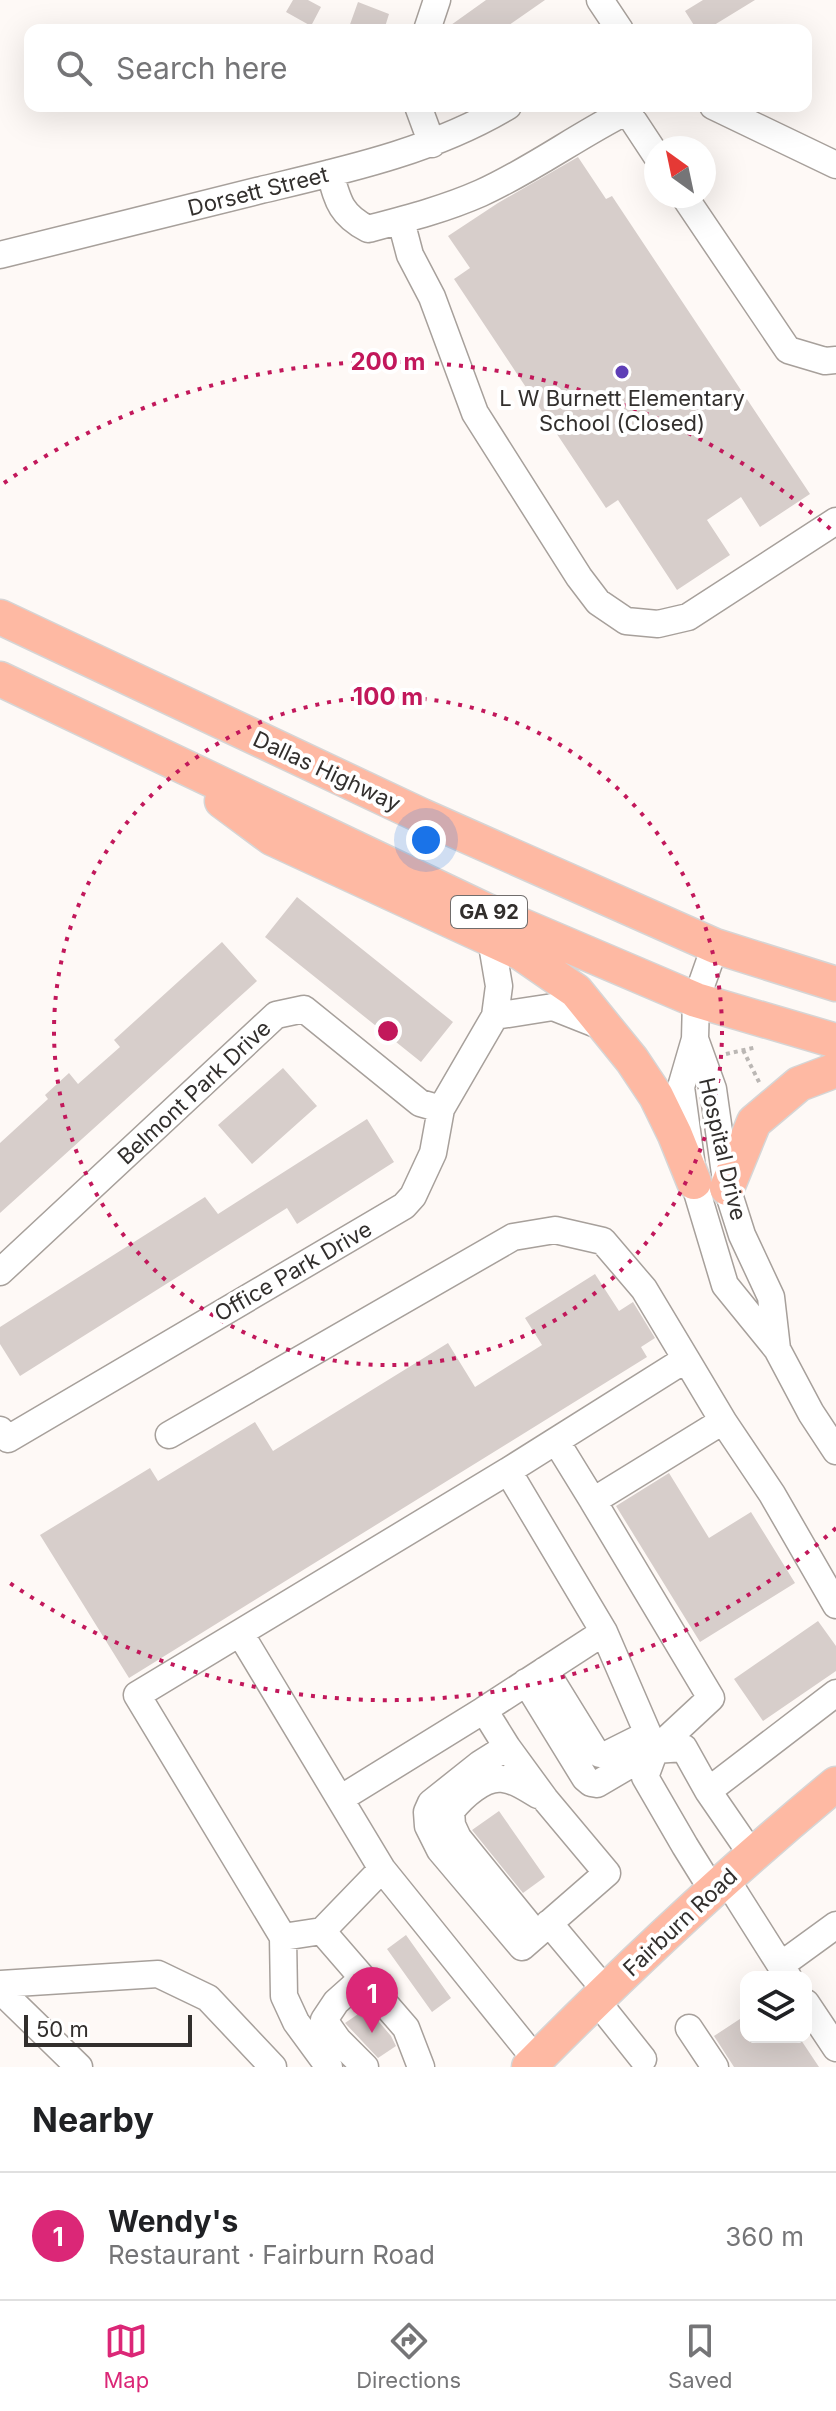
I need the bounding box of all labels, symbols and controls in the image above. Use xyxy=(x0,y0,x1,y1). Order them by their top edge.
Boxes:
search box xyxy=(24,24,812,112)
icon: search xyxy=(52,46,96,90)
text: Search here xyxy=(116,50,288,86)
north arrow xyxy=(644,136,716,208)
street label: Dorsett Street xyxy=(185,161,331,221)
text: 200 m xyxy=(350,347,426,376)
marker: L W Burnett Elementary School (Closed) xyxy=(613,363,631,381)
place label: L W Burnett Elementary School (Closed) xyxy=(499,385,745,436)
text: 100 m xyxy=(353,682,423,711)
street label: Dallas Highway xyxy=(249,725,405,817)
your location xyxy=(406,820,446,860)
road number: GA 92 xyxy=(451,896,527,928)
street label: Belmont Park Drive xyxy=(112,1015,276,1169)
centre of rings xyxy=(374,1017,402,1045)
street label: Hospital Drive xyxy=(694,1075,752,1223)
street label: Office Park Drive xyxy=(210,1215,376,1327)
street label: Fairburn Road xyxy=(618,1863,742,1981)
pin: 1 xyxy=(346,1967,398,2033)
map controls xyxy=(740,1971,812,2043)
button: layers xyxy=(740,1971,812,2043)
scale bar xyxy=(24,2011,192,2047)
text: 50 m xyxy=(36,2016,89,2042)
text: Nearby xyxy=(32,2099,154,2140)
text: Wendy's xyxy=(108,2203,238,2239)
text: 1 xyxy=(52,2221,64,2252)
text: 360 m xyxy=(725,2221,804,2252)
text: Restaurant · Fairburn Road xyxy=(108,2239,435,2270)
tab: Map xyxy=(104,2319,149,2393)
tab: Directions xyxy=(356,2319,461,2393)
tab: Saved xyxy=(668,2319,732,2393)

